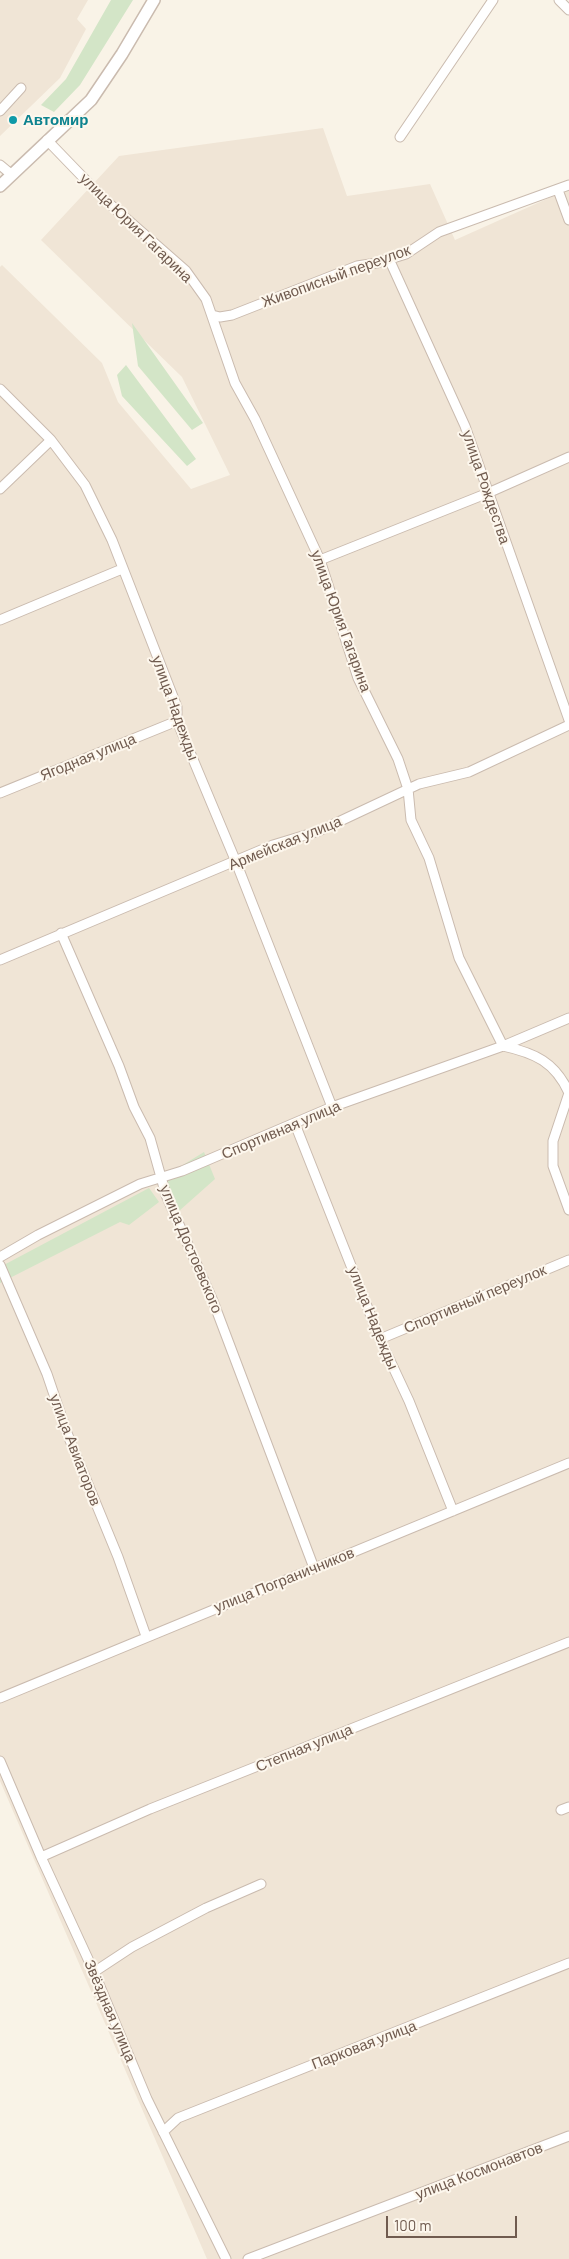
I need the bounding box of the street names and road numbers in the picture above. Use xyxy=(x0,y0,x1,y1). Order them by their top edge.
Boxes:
street label: улица Юрия Гагарина xyxy=(76,170,196,286)
street label: Живописный переулок xyxy=(259,241,413,311)
street label: улица Рождества xyxy=(458,428,514,546)
street label: улица Юрия Гагарина xyxy=(307,548,375,694)
street label: улица Надежды xyxy=(148,653,202,763)
street label: Ягодная улица xyxy=(37,730,139,784)
street label: Армейская улица xyxy=(226,812,344,874)
street label: Спортивная улица xyxy=(219,1097,343,1163)
street label: улица Достоевского xyxy=(156,1182,226,1316)
street label: Спортивный переулок xyxy=(401,1261,549,1337)
street label: улица Надежды xyxy=(344,1264,402,1372)
street label: улица Авиаторов xyxy=(45,1392,105,1508)
street label: улица Пограничников xyxy=(211,1544,357,1616)
street label: Степная улица xyxy=(253,1720,355,1776)
street label: Звёздная улица xyxy=(80,1957,140,2065)
street label: Парковая улица xyxy=(309,2017,419,2073)
street label: улица Космонавтов xyxy=(413,2138,545,2204)

